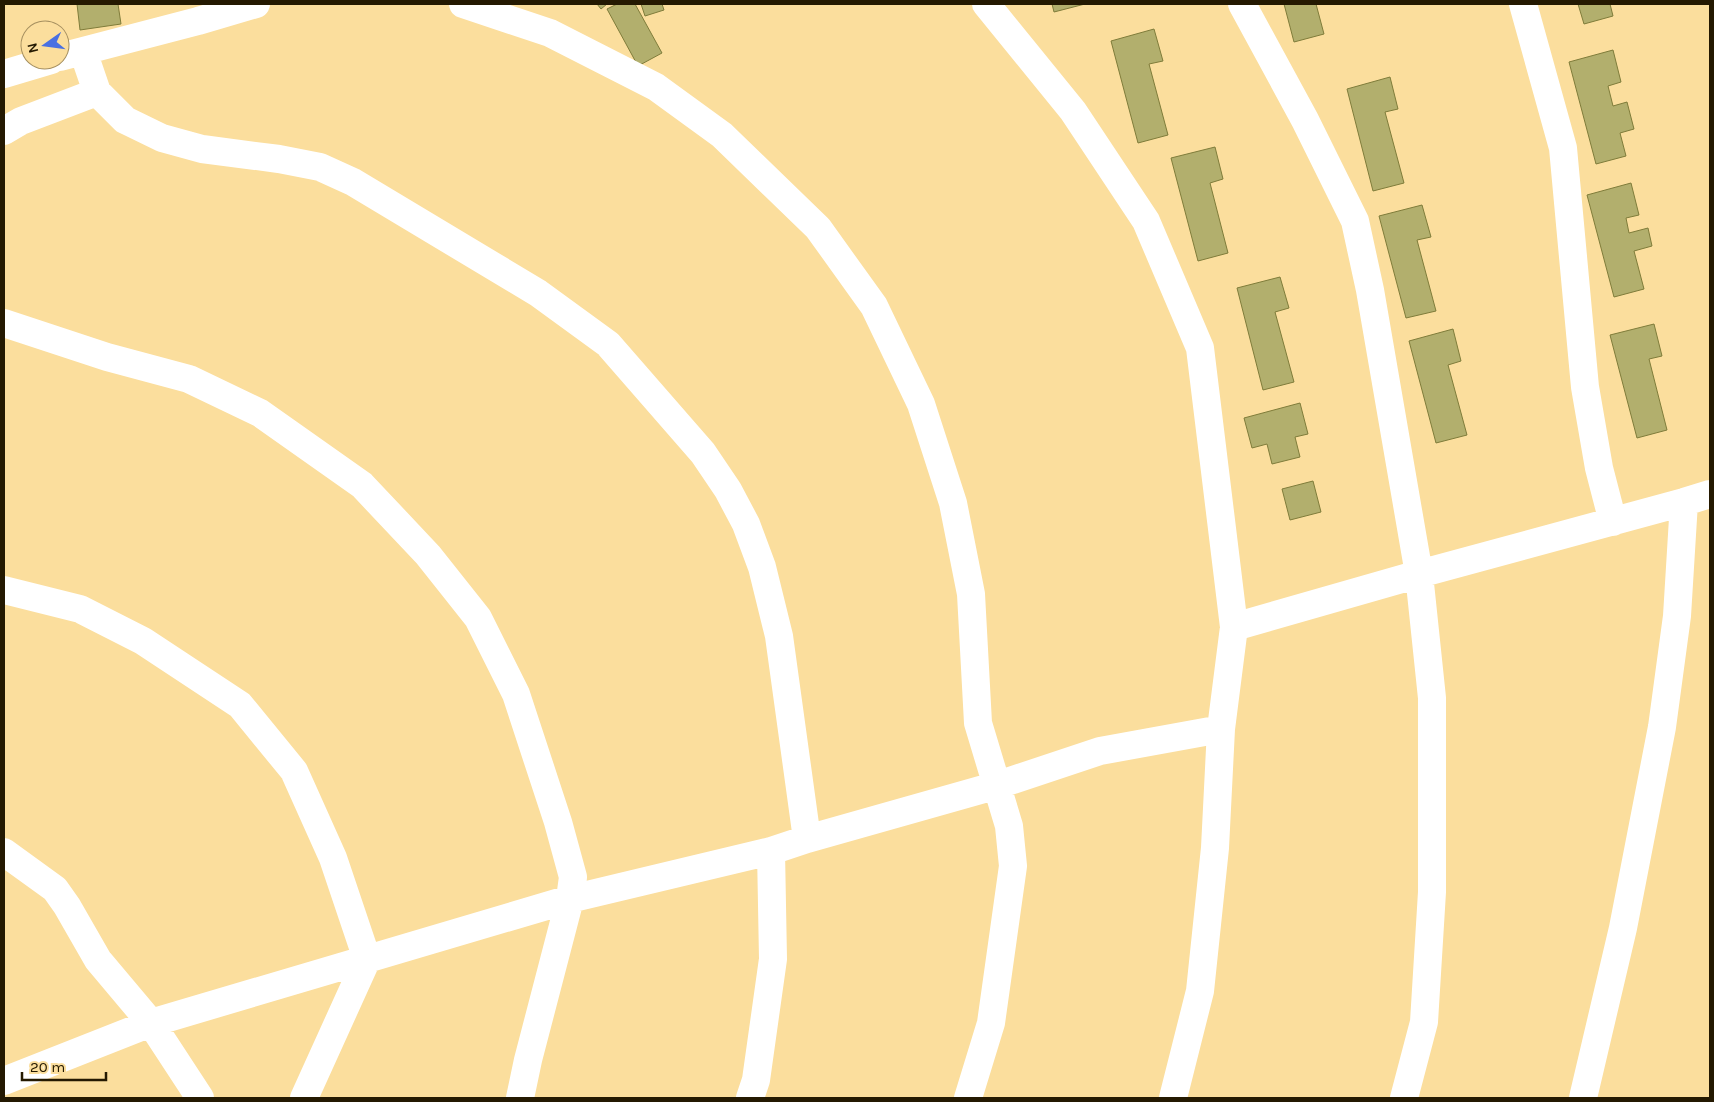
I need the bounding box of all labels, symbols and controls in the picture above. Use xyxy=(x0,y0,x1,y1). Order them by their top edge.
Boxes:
north arrow xyxy=(20,20,70,70)
text: N xyxy=(23,41,42,55)
scale bar xyxy=(22,1050,106,1082)
text: 20 m xyxy=(30,1058,65,1076)

